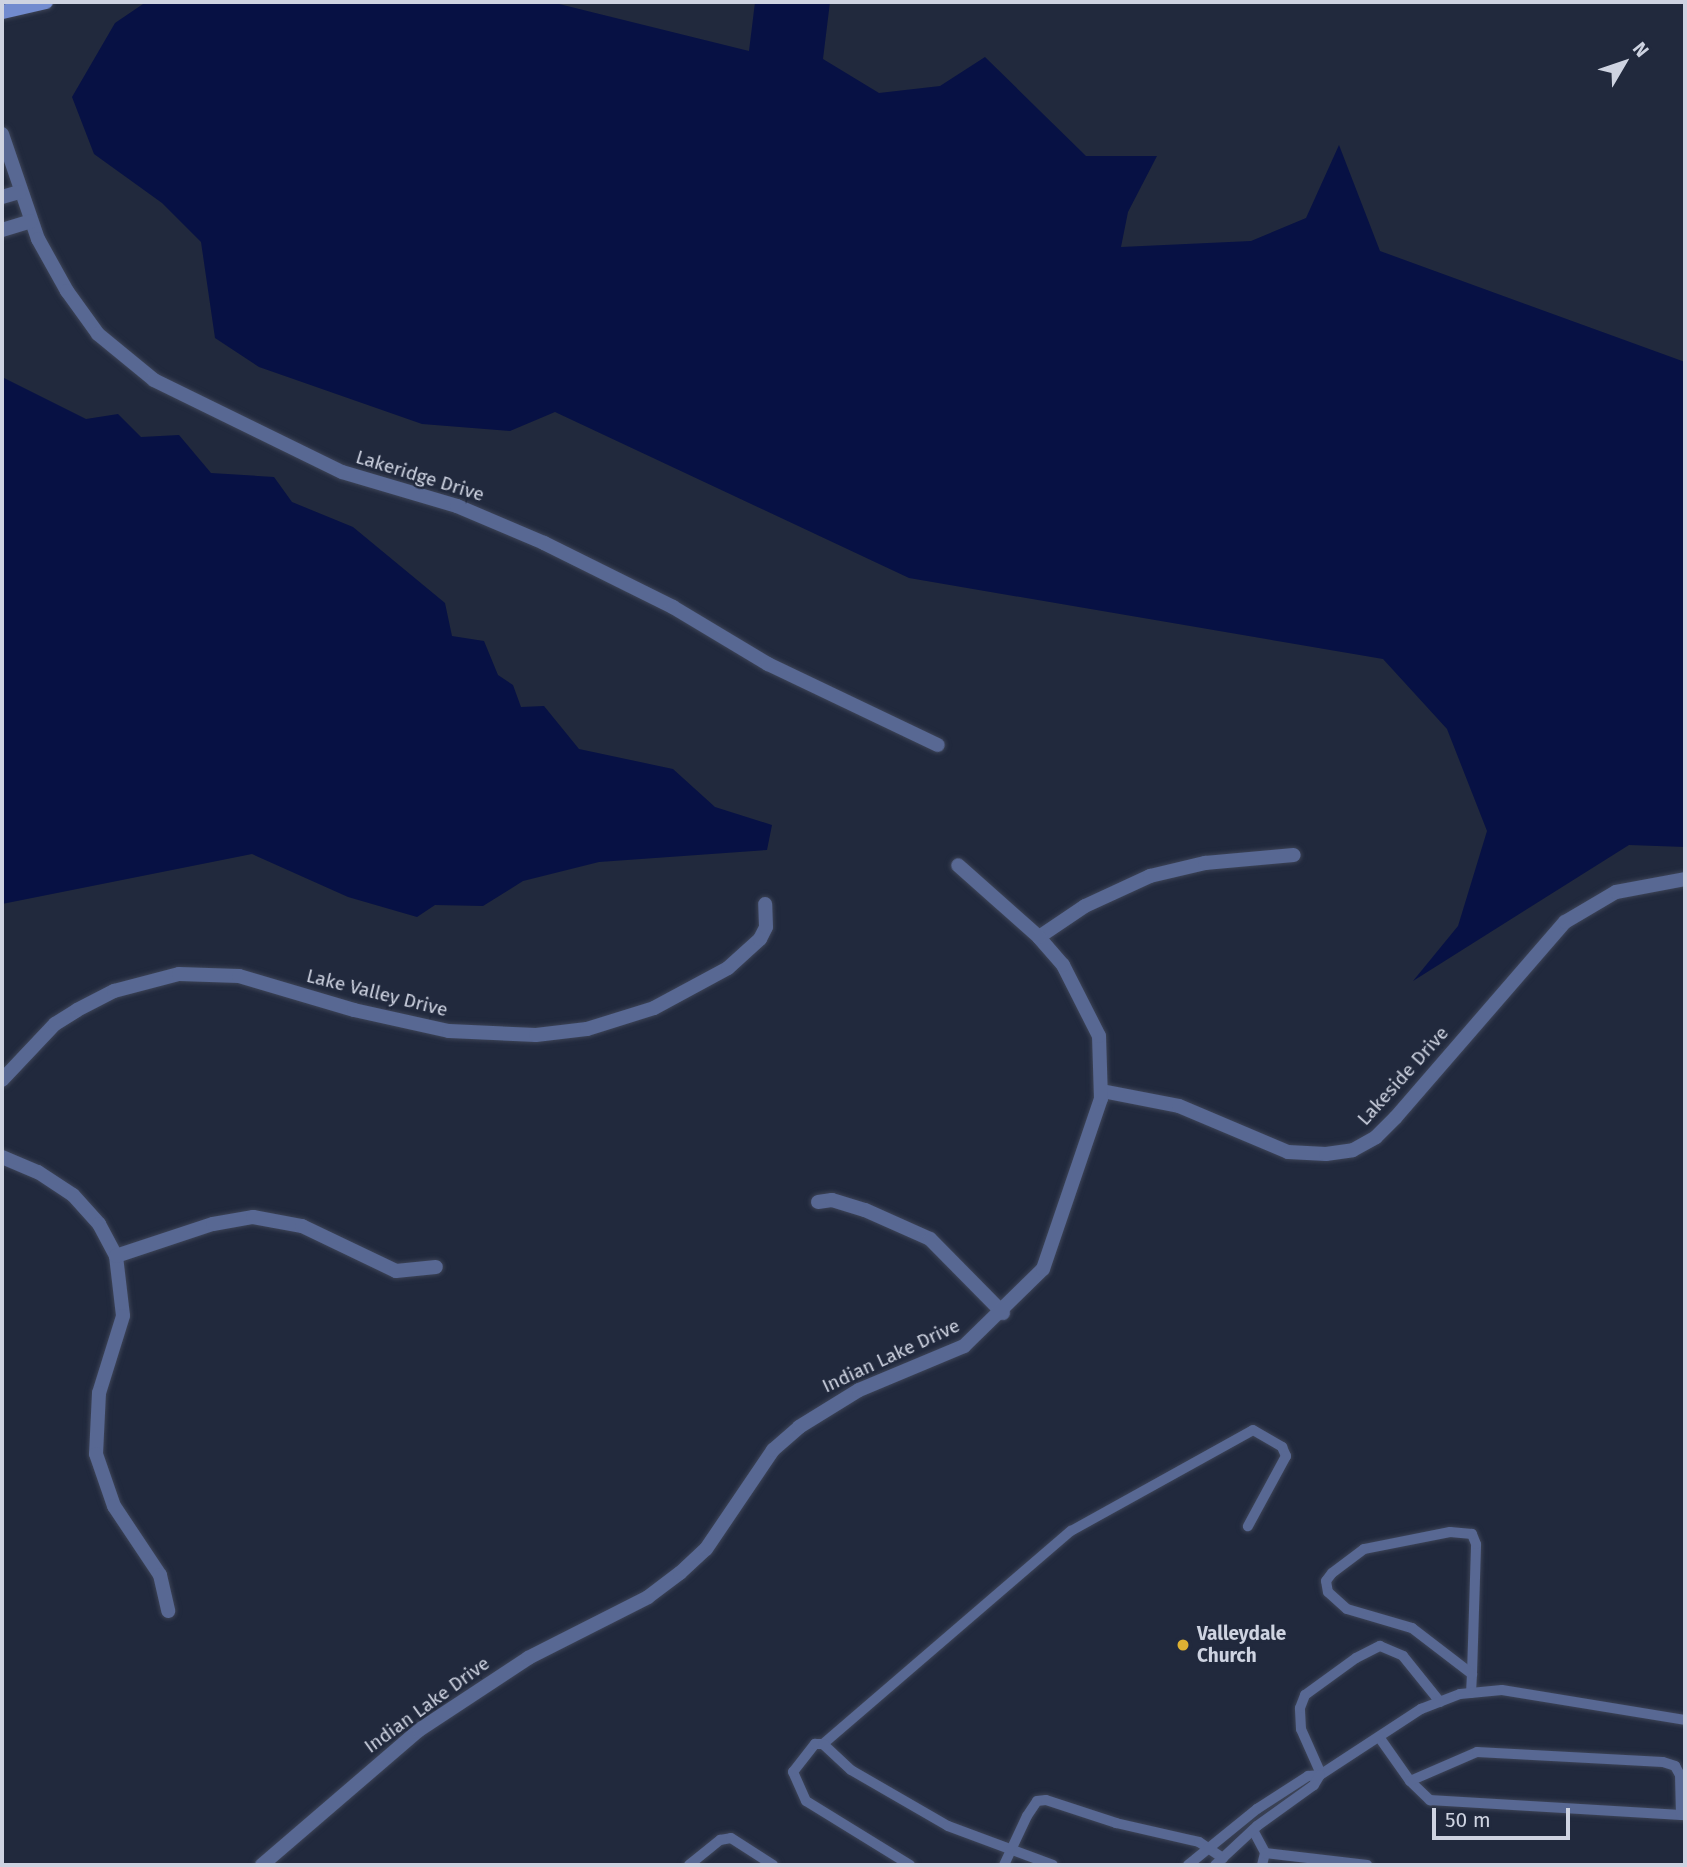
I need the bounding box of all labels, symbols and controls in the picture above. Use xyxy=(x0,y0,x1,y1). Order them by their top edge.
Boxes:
north arrow xyxy=(1589,28,1659,98)
text: N xyxy=(1628,37,1654,62)
street label: Lakeridge Drive xyxy=(353,446,487,506)
street label: Lake Valley Drive xyxy=(304,964,450,1022)
street label: Lakeside Drive xyxy=(1353,1022,1453,1130)
street label: Indian Lake Drive xyxy=(819,1314,963,1398)
place label: Valleydale Church xyxy=(1197,1623,1286,1667)
marker: Valleydale Church xyxy=(1175,1637,1191,1653)
street label: Indian Lake Drive xyxy=(360,1652,494,1758)
scale bar xyxy=(1435,1794,1573,1838)
text: 50 m xyxy=(1445,1807,1491,1833)

